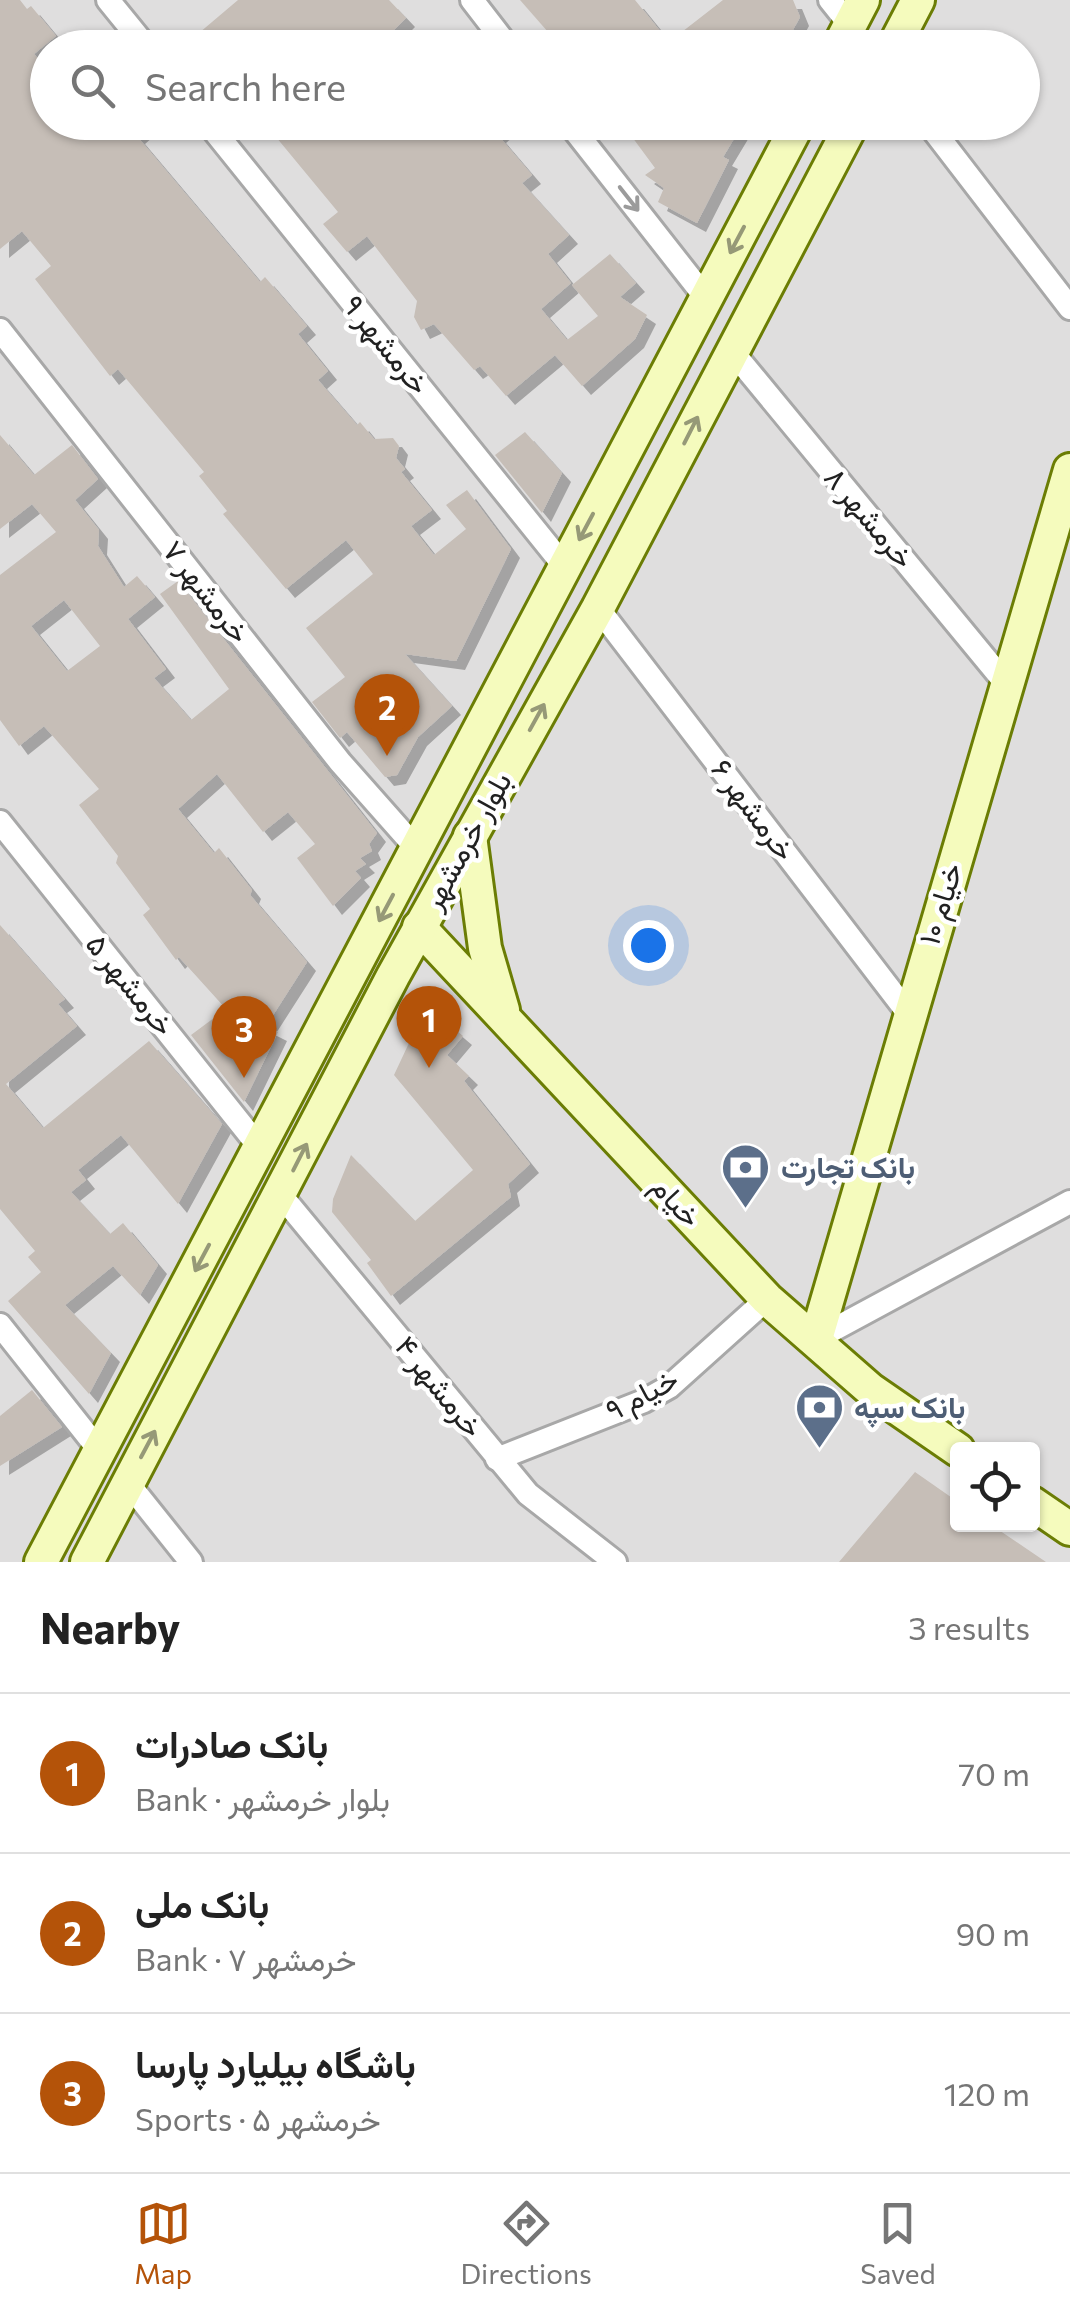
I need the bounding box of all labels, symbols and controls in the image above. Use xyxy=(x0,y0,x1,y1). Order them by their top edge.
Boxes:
search box xyxy=(30,30,1040,140)
icon: search xyxy=(65,58,120,113)
text: Search here xyxy=(145,62,346,109)
one-way arrow xyxy=(618,185,639,212)
one-way arrow xyxy=(727,224,746,254)
street label: خرمشهر ۹ xyxy=(335,286,439,402)
one-way arrow xyxy=(682,416,701,446)
street label: خرمشهر ۸ xyxy=(816,458,924,576)
one-way arrow xyxy=(575,512,595,542)
street label: خرمشهر ۷ xyxy=(155,532,260,651)
pin: 2 xyxy=(354,674,420,756)
one-way arrow xyxy=(527,703,547,732)
street label: خرمشهر ۶ xyxy=(703,750,805,868)
street label: بلوار خرمشهر xyxy=(411,764,520,917)
street label: خیام ۱۰ xyxy=(909,858,971,950)
one-way arrow xyxy=(376,893,395,923)
your location xyxy=(623,920,674,971)
street label: خرمشهر ۵ xyxy=(78,925,184,1043)
pin: 1 xyxy=(396,986,462,1068)
pin: 3 xyxy=(212,996,276,1078)
one-way arrow xyxy=(291,1142,310,1172)
bank icon: بانک تجارت xyxy=(720,1142,772,1210)
place label: بانک تجارت xyxy=(781,1147,915,1186)
street label: خیام xyxy=(643,1167,711,1236)
one-way arrow xyxy=(191,1242,211,1272)
street label: خرمشهر ۴ xyxy=(387,1327,493,1445)
street label: خیام ۹ xyxy=(598,1358,685,1430)
bank icon: بانک سپه xyxy=(793,1382,845,1450)
place label: بانک سپه xyxy=(854,1387,965,1428)
one-way arrow xyxy=(139,1430,159,1460)
map controls xyxy=(950,1442,1040,1532)
button: locate xyxy=(950,1442,1040,1532)
text: Nearby xyxy=(40,1601,180,1653)
text: 3 results xyxy=(908,1607,1030,1647)
text: بانک صادرات xyxy=(135,1719,328,1766)
text: 1 xyxy=(65,1753,80,1793)
text: 70 m xyxy=(958,1753,1030,1793)
text: Bank · بلوار خرمشهر xyxy=(135,1778,390,1818)
text: بانک ملی xyxy=(135,1879,269,1926)
text: 2 xyxy=(63,1913,82,1953)
text: 90 m xyxy=(956,1913,1030,1953)
text: Bank · خرمشهر ۷ xyxy=(135,1938,357,1978)
text: باشگاه بیلیارد پارسا xyxy=(135,2039,416,2086)
text: 3 xyxy=(63,2073,82,2113)
text: 120 m xyxy=(944,2073,1030,2113)
text: Sports · خرمشهر ۵ xyxy=(135,2098,381,2138)
tab: Map xyxy=(134,2196,192,2290)
tab: Directions xyxy=(460,2196,592,2290)
tab: Saved xyxy=(860,2196,936,2290)

